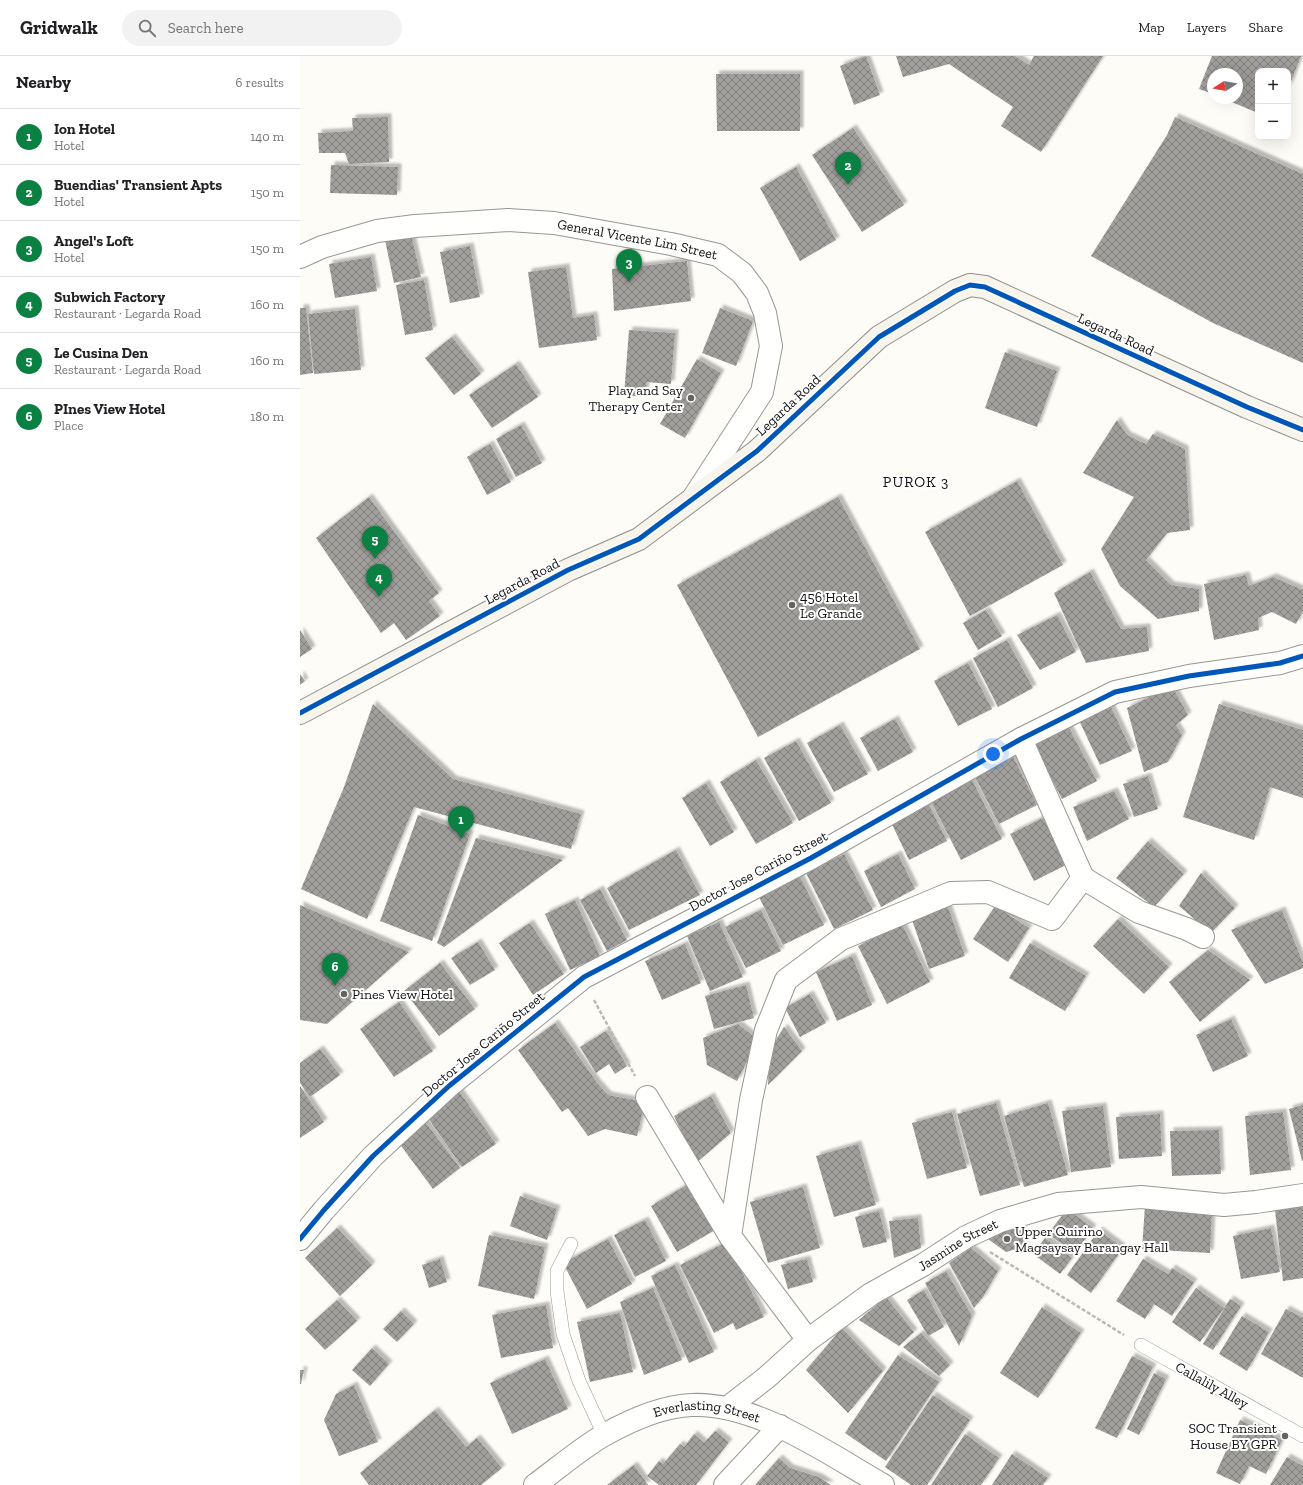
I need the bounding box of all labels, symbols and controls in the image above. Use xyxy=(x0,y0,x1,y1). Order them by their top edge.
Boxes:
search box xyxy=(122,10,402,46)
text: Gridwalk xyxy=(20,16,98,39)
icon: search xyxy=(136,17,158,39)
text: Search here xyxy=(168,19,244,37)
text: Map xyxy=(1138,19,1165,36)
text: Layers xyxy=(1187,19,1226,36)
text: Share xyxy=(1248,19,1283,36)
north arrow xyxy=(1207,68,1243,104)
map controls xyxy=(1255,68,1291,140)
button: + xyxy=(1255,68,1291,104)
text: Nearby xyxy=(16,72,71,92)
text: 6 results xyxy=(236,75,284,90)
button: − xyxy=(1255,104,1291,140)
text: Ion Hotel xyxy=(54,120,115,138)
text: 1 xyxy=(26,129,32,144)
text: 140 m xyxy=(250,129,284,144)
text: Hotel xyxy=(54,138,85,153)
pin: 2 xyxy=(835,152,861,185)
text: Buendias' Transient Apts xyxy=(54,176,222,194)
text: 2 xyxy=(26,185,32,200)
text: 150 m xyxy=(251,185,284,200)
text: Hotel xyxy=(54,194,85,209)
street label: General Vicente Lim Street xyxy=(556,216,720,264)
text: Angel's Loft xyxy=(54,232,133,250)
text: 3 xyxy=(26,241,32,256)
text: 150 m xyxy=(251,241,284,256)
pin: 3 xyxy=(616,249,642,282)
text: Hotel xyxy=(54,250,85,265)
text: Subwich Factory xyxy=(54,288,165,306)
text: 4 xyxy=(25,297,33,312)
text: 160 m xyxy=(250,297,284,312)
text: Restaurant · Legarda Road xyxy=(54,306,201,321)
street label: Legarda Road xyxy=(1075,309,1157,360)
text: Le Cusina Den xyxy=(54,344,148,362)
text: 5 xyxy=(26,353,32,368)
text: 160 m xyxy=(250,353,284,368)
text: Restaurant · Legarda Road xyxy=(54,362,201,377)
street label: Legarda Road xyxy=(752,371,824,440)
place label: Play and Say Therapy Center xyxy=(589,382,684,415)
marker: Play and Say Therapy Center xyxy=(686,393,696,403)
text: PInes View Hotel xyxy=(54,400,165,418)
text: 6 xyxy=(26,409,32,424)
text: 180 m xyxy=(250,409,284,424)
text: Place xyxy=(54,418,83,433)
district label: PUROK 3 xyxy=(883,473,949,491)
pin: 5 xyxy=(362,526,388,559)
street label: Legarda Road xyxy=(482,554,563,608)
pin: 4 xyxy=(366,564,392,597)
place label: 456 Hotel Le Grande xyxy=(800,589,862,622)
marker: 456 Hotel Le Grande xyxy=(787,600,797,610)
your location xyxy=(983,744,1003,764)
pin: 1 xyxy=(448,806,474,839)
street label: Doctor Jose Cariño Street xyxy=(686,827,831,915)
pin: 6 xyxy=(322,953,348,986)
place label: Pines View Hotel xyxy=(352,986,453,1003)
street label: Doctor Jose Cariño Street xyxy=(419,988,549,1101)
marker: Pines View Hotel xyxy=(339,989,349,999)
street label: Jasmine Street xyxy=(915,1215,1001,1275)
place label: Upper Quirino Magsaysay Barangay Hall xyxy=(1015,1223,1169,1256)
marker: Upper Quirino Magsaysay Barangay Hall xyxy=(1002,1234,1012,1244)
street label: Callalily Alley xyxy=(1172,1358,1252,1413)
street label: Everlasting Street xyxy=(651,1397,763,1427)
place label: SOC Transient House BY GPR xyxy=(1188,1420,1278,1453)
marker: SOC Transient House BY GPR xyxy=(1280,1431,1290,1441)

